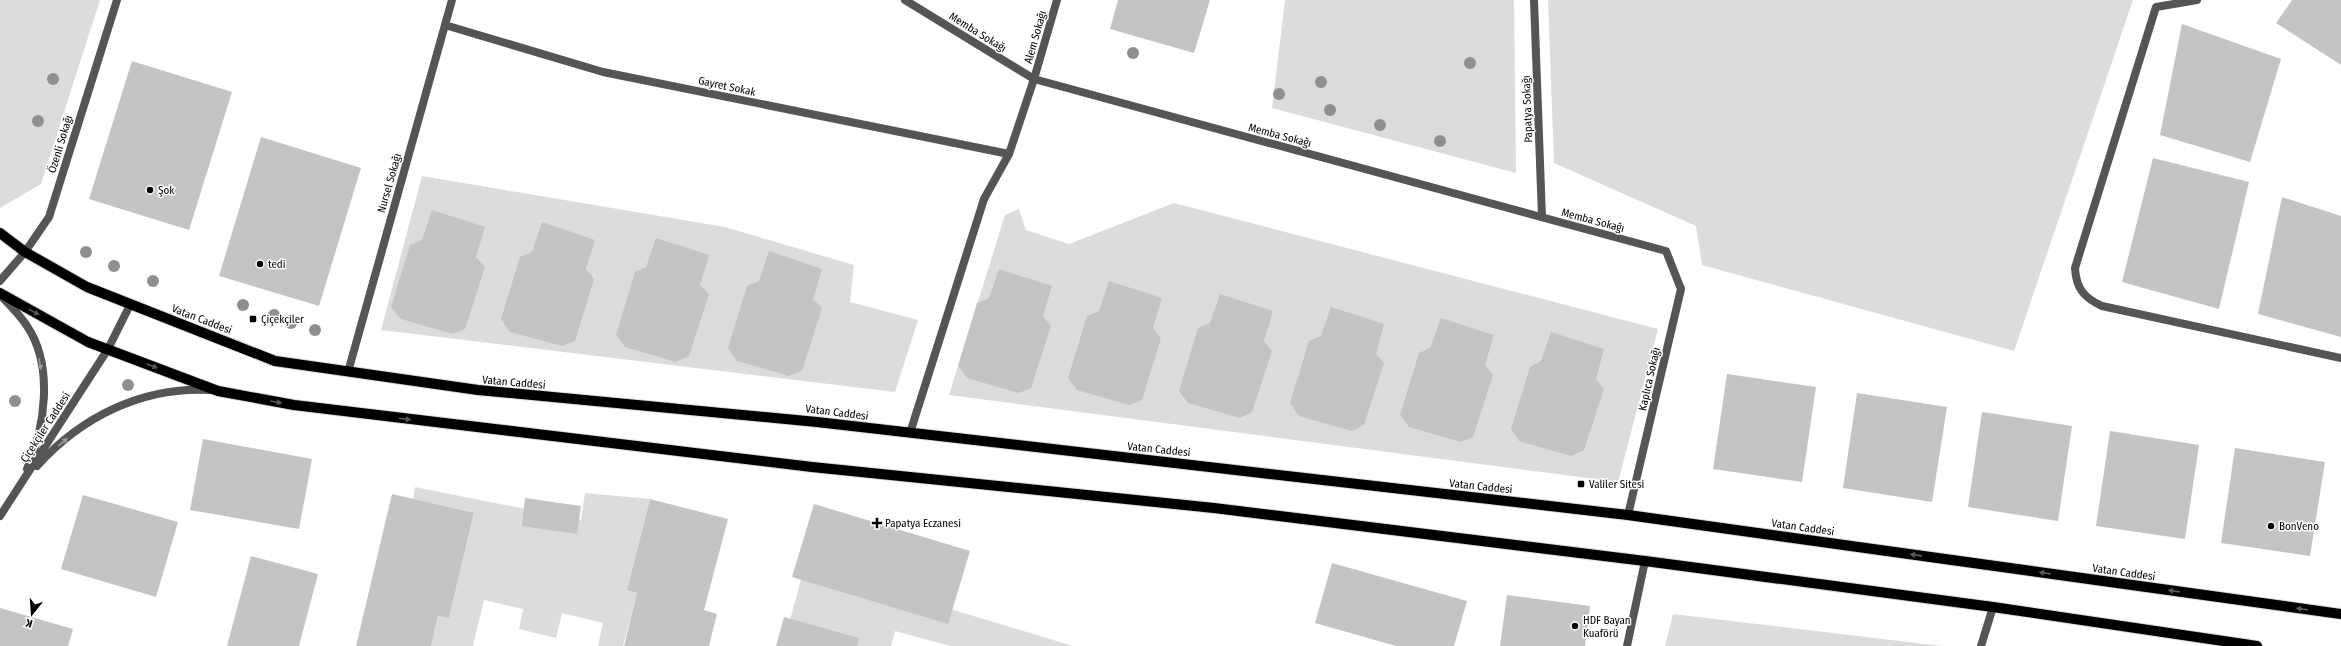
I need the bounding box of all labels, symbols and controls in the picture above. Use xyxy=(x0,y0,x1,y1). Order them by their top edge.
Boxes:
street label: Alem Sokağı xyxy=(1022,9,1049,65)
street label: Memba Sokağı xyxy=(947,10,1009,55)
street label: Gayret Sokak xyxy=(697,74,758,99)
street label: Papatya Sokağı xyxy=(1520,75,1535,143)
street label: Özenli Sokağı xyxy=(45,114,75,175)
street label: Memba Sokağı xyxy=(1247,121,1313,150)
street label: Nursel Sokağı xyxy=(375,152,404,214)
place label: Şok xyxy=(158,184,175,197)
marker: Şok xyxy=(145,185,155,195)
street label: Memba Sokağı xyxy=(1560,206,1626,235)
place label: tedi xyxy=(268,258,286,271)
marker: tedi xyxy=(255,259,265,269)
street label: Vatan Caddesi xyxy=(170,302,234,337)
one-way arrow xyxy=(28,309,40,315)
place label: Çiçekçiler xyxy=(261,313,304,326)
marker: Çiçekçiler xyxy=(248,314,258,324)
street label: Kaplıca Sokağı xyxy=(1636,346,1663,412)
one-way arrow xyxy=(38,357,44,370)
one-way arrow xyxy=(147,363,159,369)
street label: Vatan Caddesi xyxy=(482,373,546,392)
street label: Çiçekçiler Caddesi xyxy=(18,390,73,465)
one-way arrow xyxy=(270,399,283,405)
street label: Vatan Caddesi xyxy=(805,402,869,423)
one-way arrow xyxy=(399,416,411,422)
one-way arrow xyxy=(58,437,69,446)
street label: Vatan Caddesi xyxy=(1127,440,1191,459)
street label: Vatan Caddesi xyxy=(1449,477,1513,496)
place label: Valiler Sitesi xyxy=(1589,478,1645,491)
marker: Valiler Sitesi xyxy=(1576,479,1586,489)
place label: Papatya Eczanesi xyxy=(885,517,961,530)
street label: Vatan Caddesi xyxy=(1771,517,1835,538)
marker: Papatya Eczanesi xyxy=(872,518,882,528)
place label: BonVeno xyxy=(2279,520,2319,533)
marker: BonVeno xyxy=(2266,521,2276,531)
one-way arrow xyxy=(1910,552,1922,558)
street label: Vatan Caddesi xyxy=(2092,562,2156,583)
one-way arrow xyxy=(2039,570,2051,576)
one-way arrow xyxy=(2168,588,2180,594)
north arrow xyxy=(12,594,52,634)
one-way arrow xyxy=(2296,606,2308,612)
place label: HDF Bayan Kuaförü xyxy=(1583,614,1631,640)
text: K xyxy=(24,616,34,630)
marker: HDF Bayan Kuaförü xyxy=(1570,621,1580,631)

